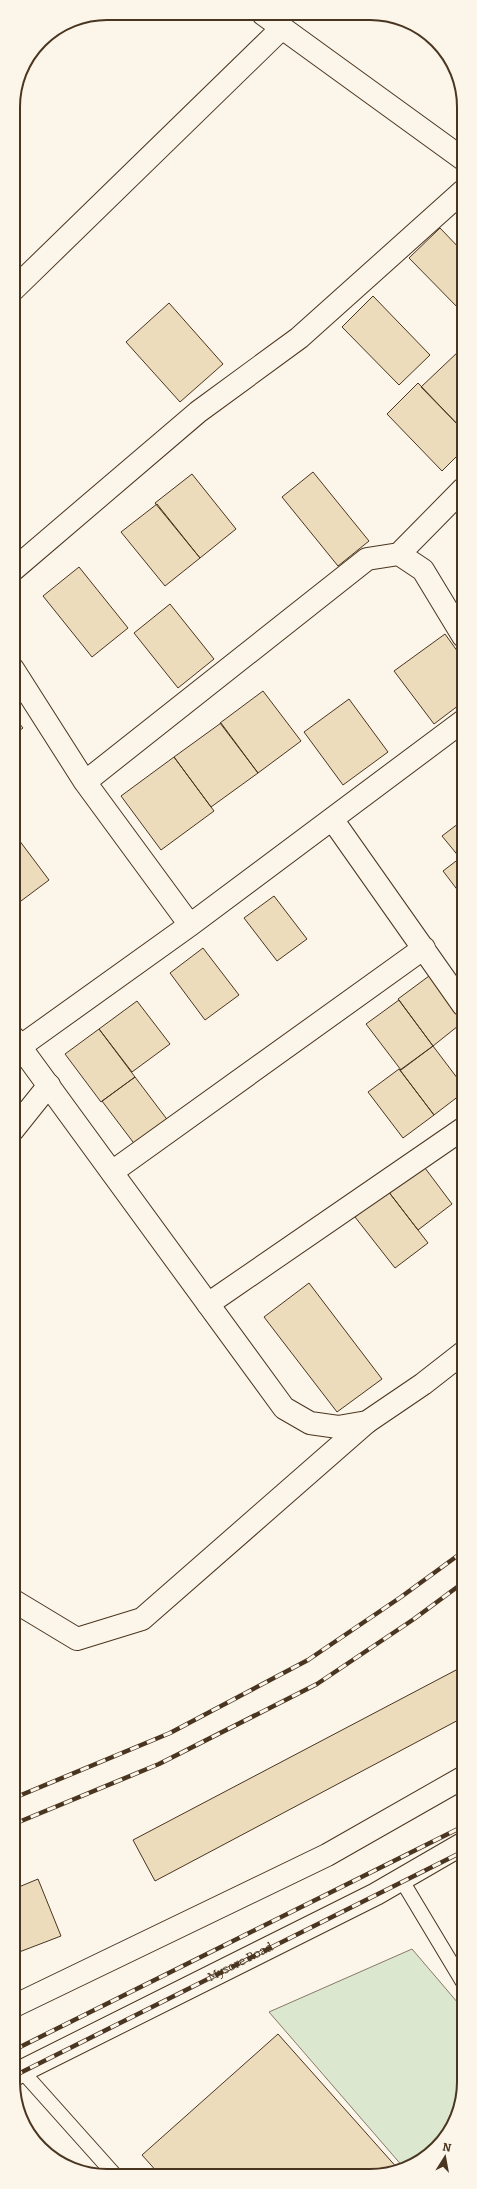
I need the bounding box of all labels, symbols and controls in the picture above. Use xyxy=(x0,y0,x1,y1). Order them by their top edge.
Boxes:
street label: Mysore Road xyxy=(205,1940,275,1984)
north arrow xyxy=(425,2137,465,2177)
text: N xyxy=(441,2140,453,2155)

